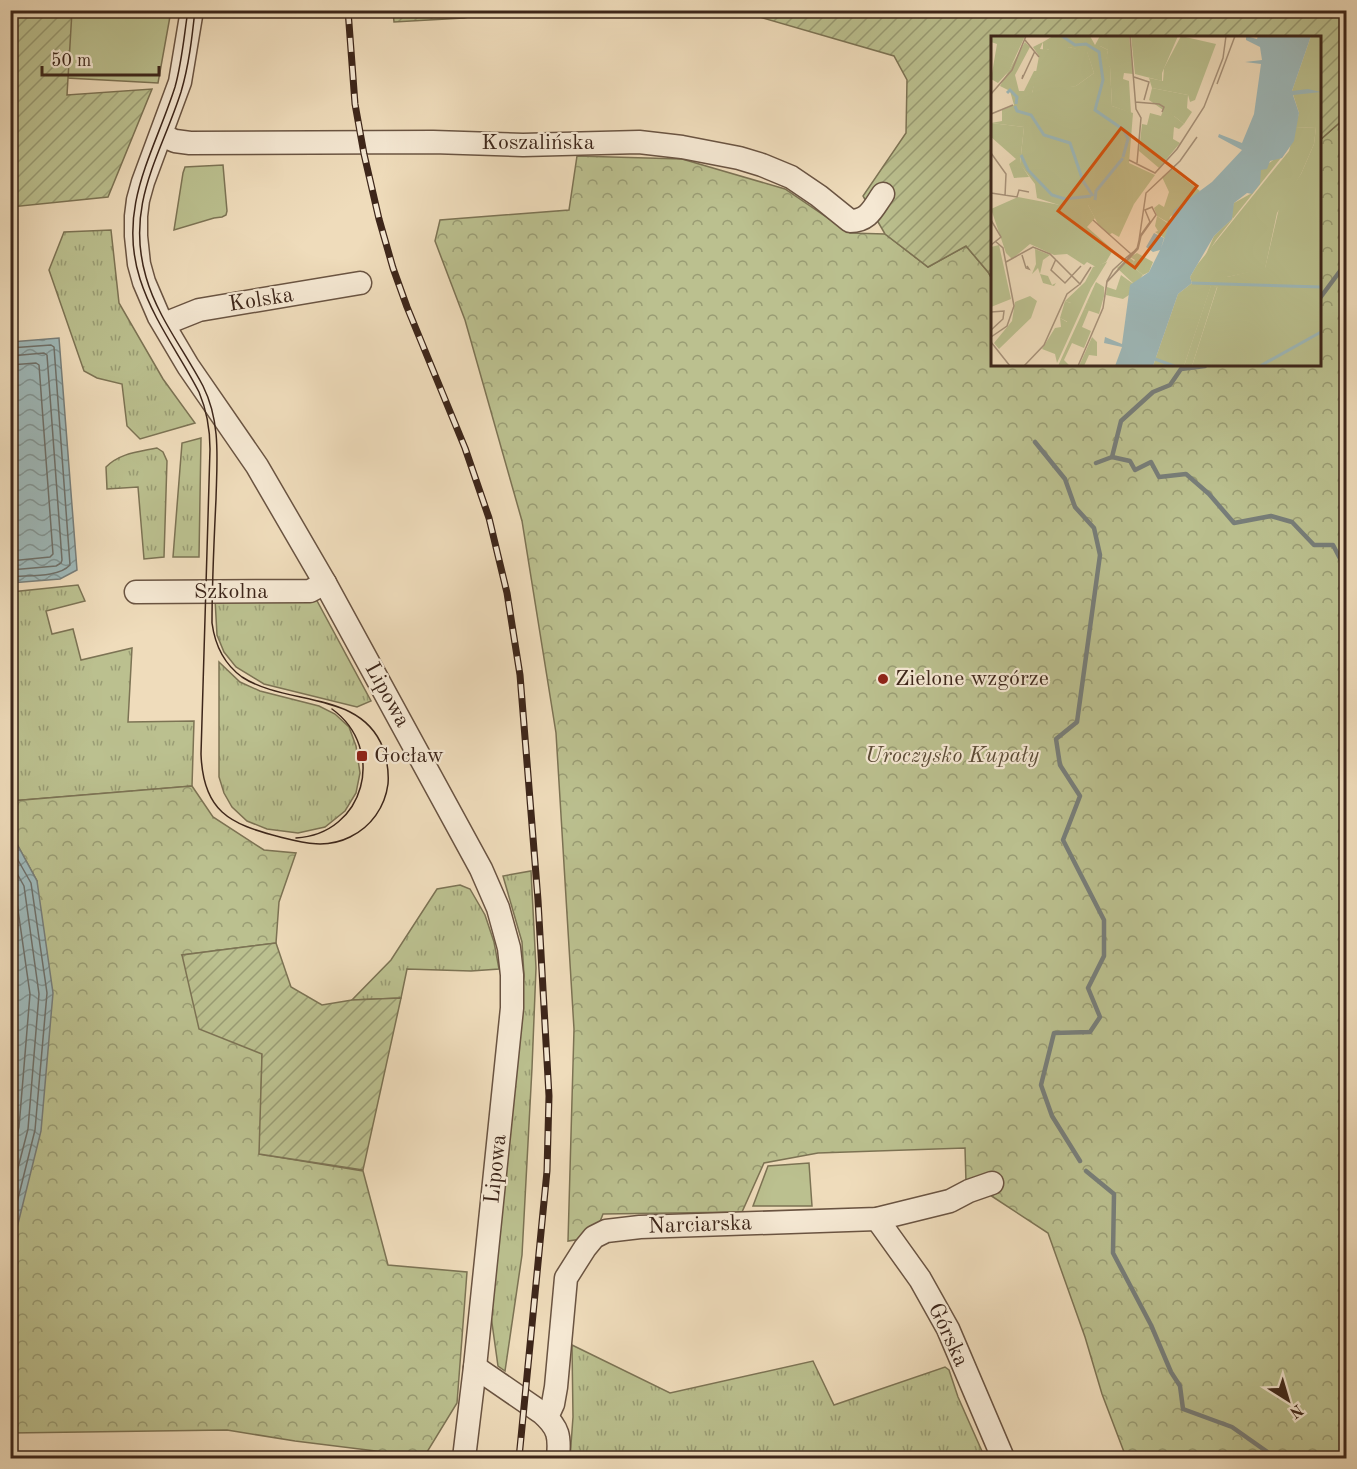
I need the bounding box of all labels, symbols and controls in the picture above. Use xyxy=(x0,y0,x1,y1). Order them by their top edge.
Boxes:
inset map xyxy=(991,36,1321,366)
scale bar xyxy=(42,39,159,77)
text: 50 m xyxy=(51,52,91,70)
street label: Koszalińska xyxy=(481,132,595,154)
street label: Kolska xyxy=(227,284,295,316)
street label: Szkolna xyxy=(194,581,268,603)
street label: Lipowa xyxy=(360,659,414,731)
place label: Zielone wzgórze xyxy=(895,668,1049,690)
marker: Zielone wzgórze xyxy=(876,672,890,686)
place label: Gocław xyxy=(374,745,444,767)
park label: Uroczysko Kupały xyxy=(865,745,1040,767)
marker: Gocław xyxy=(355,749,369,763)
street label: Lipowa xyxy=(481,1133,511,1205)
street label: Narciarska xyxy=(648,1212,753,1238)
street label: Górska xyxy=(924,1300,972,1370)
north arrow xyxy=(1258,1370,1318,1430)
text: N xyxy=(1286,1400,1306,1421)

